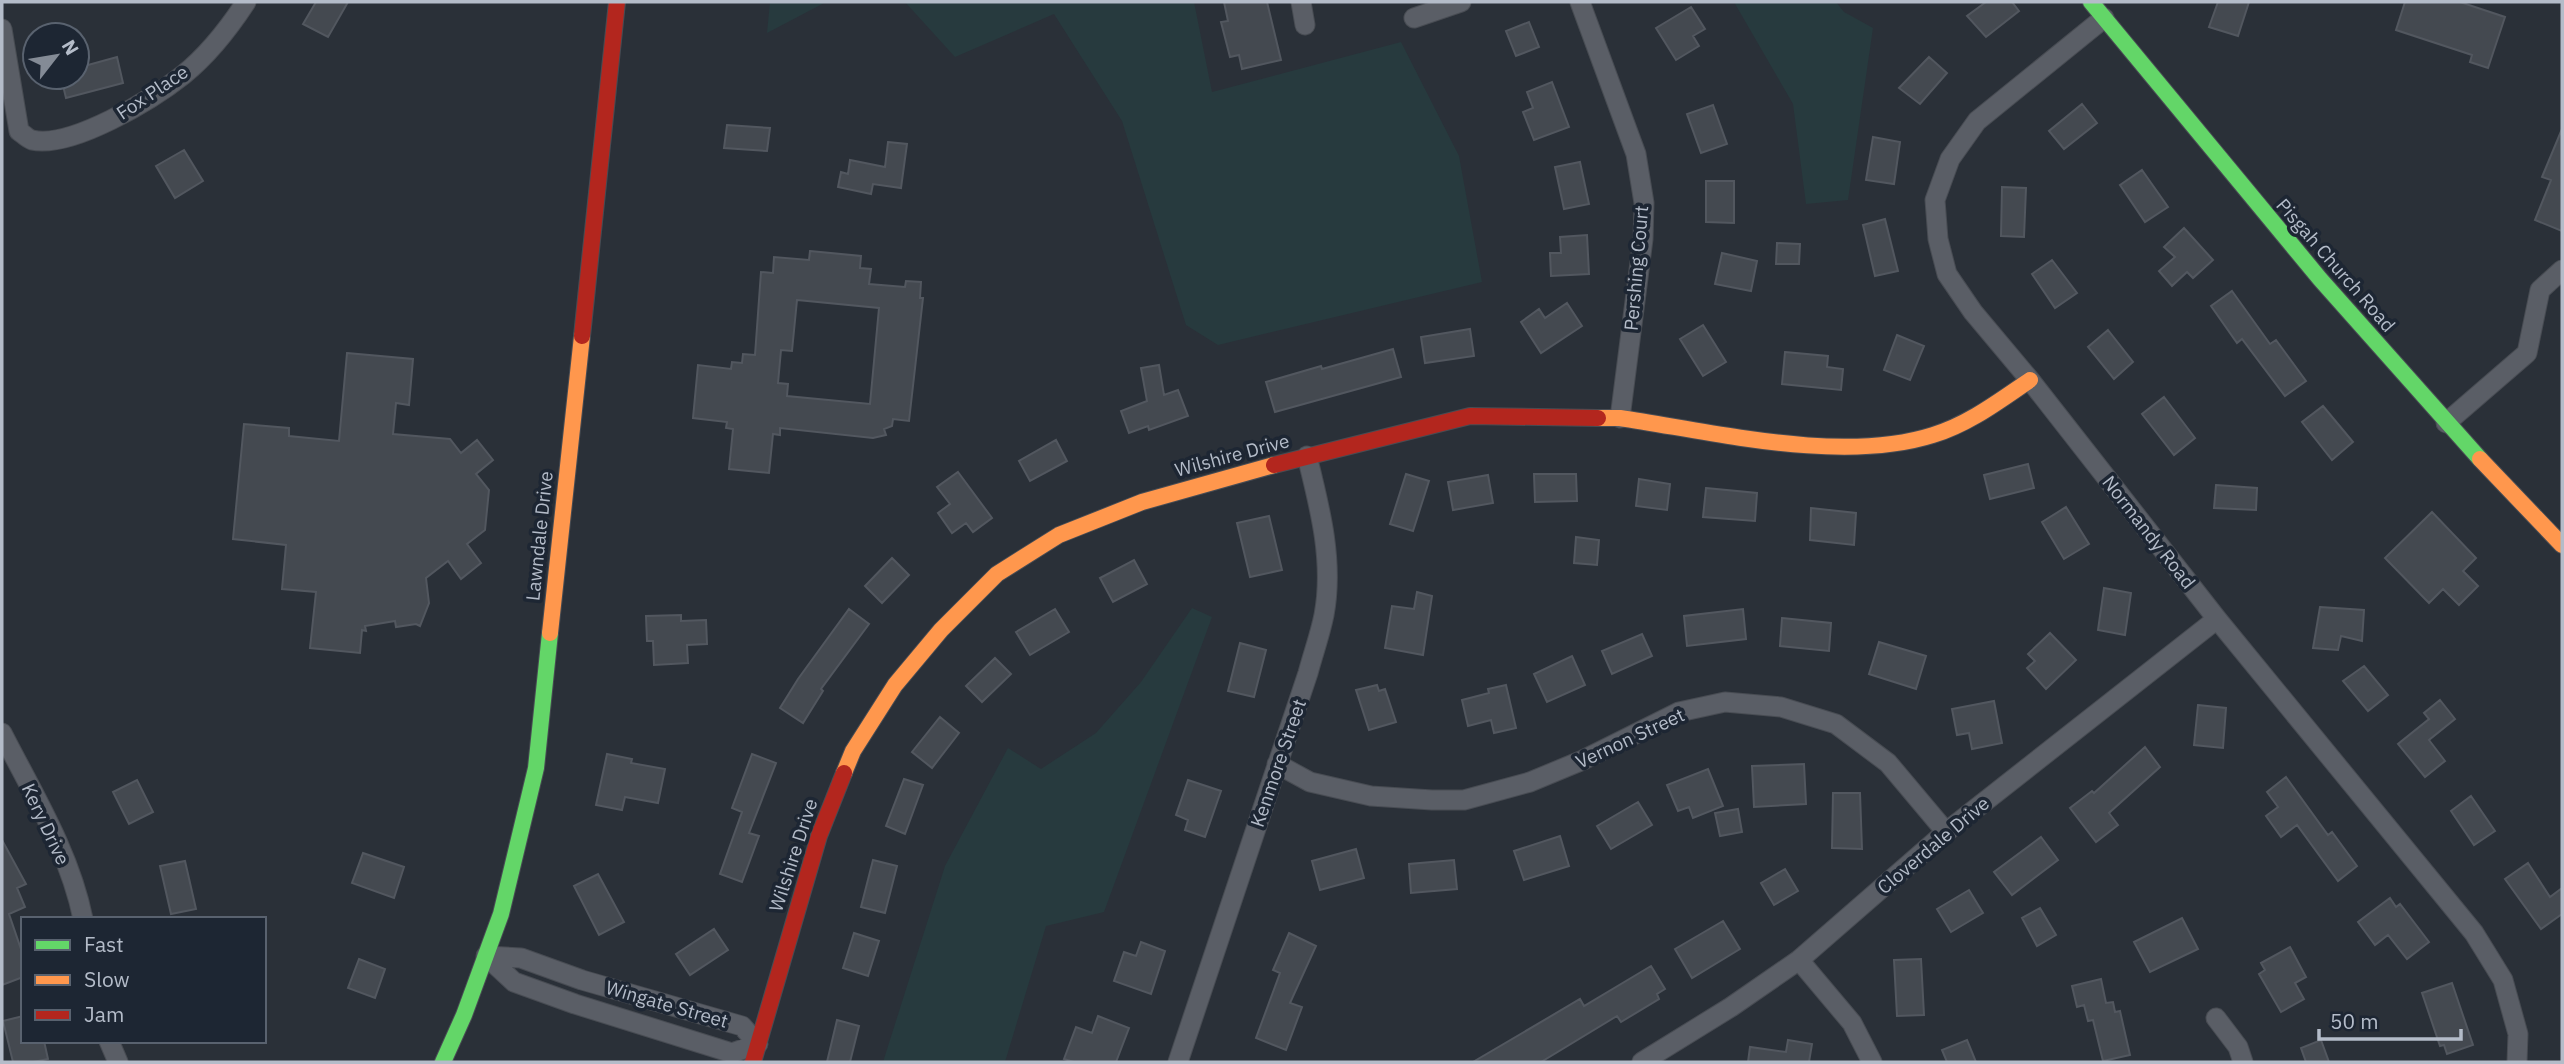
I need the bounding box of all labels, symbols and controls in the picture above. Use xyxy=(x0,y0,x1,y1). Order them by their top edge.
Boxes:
north arrow xyxy=(21,21,91,91)
text: N xyxy=(57,35,84,59)
street label: Fox Place xyxy=(112,59,192,125)
street label: Pisgah Church Road xyxy=(2271,193,2401,337)
street label: Pershing Court xyxy=(1619,204,1653,332)
street label: Wilshire Drive xyxy=(1172,428,1292,482)
street label: Lawndale Drive xyxy=(520,470,558,602)
street label: Normandy Road xyxy=(2097,471,2201,593)
street label: Kenmore Street xyxy=(1245,696,1311,830)
street label: Vernon Street xyxy=(1572,702,1688,774)
street label: Kery Drive xyxy=(17,779,75,869)
street label: Cloverdale Drive xyxy=(1872,791,1994,899)
street label: Wilshire Drive xyxy=(763,795,823,915)
legend xyxy=(21,917,266,1043)
text: Fast xyxy=(84,930,124,958)
text: Slow xyxy=(84,965,130,993)
street label: Wingate Street xyxy=(603,975,731,1033)
scale bar xyxy=(2319,998,2461,1042)
text: Jam xyxy=(84,1000,124,1028)
text: 50 m xyxy=(2330,1007,2379,1035)

